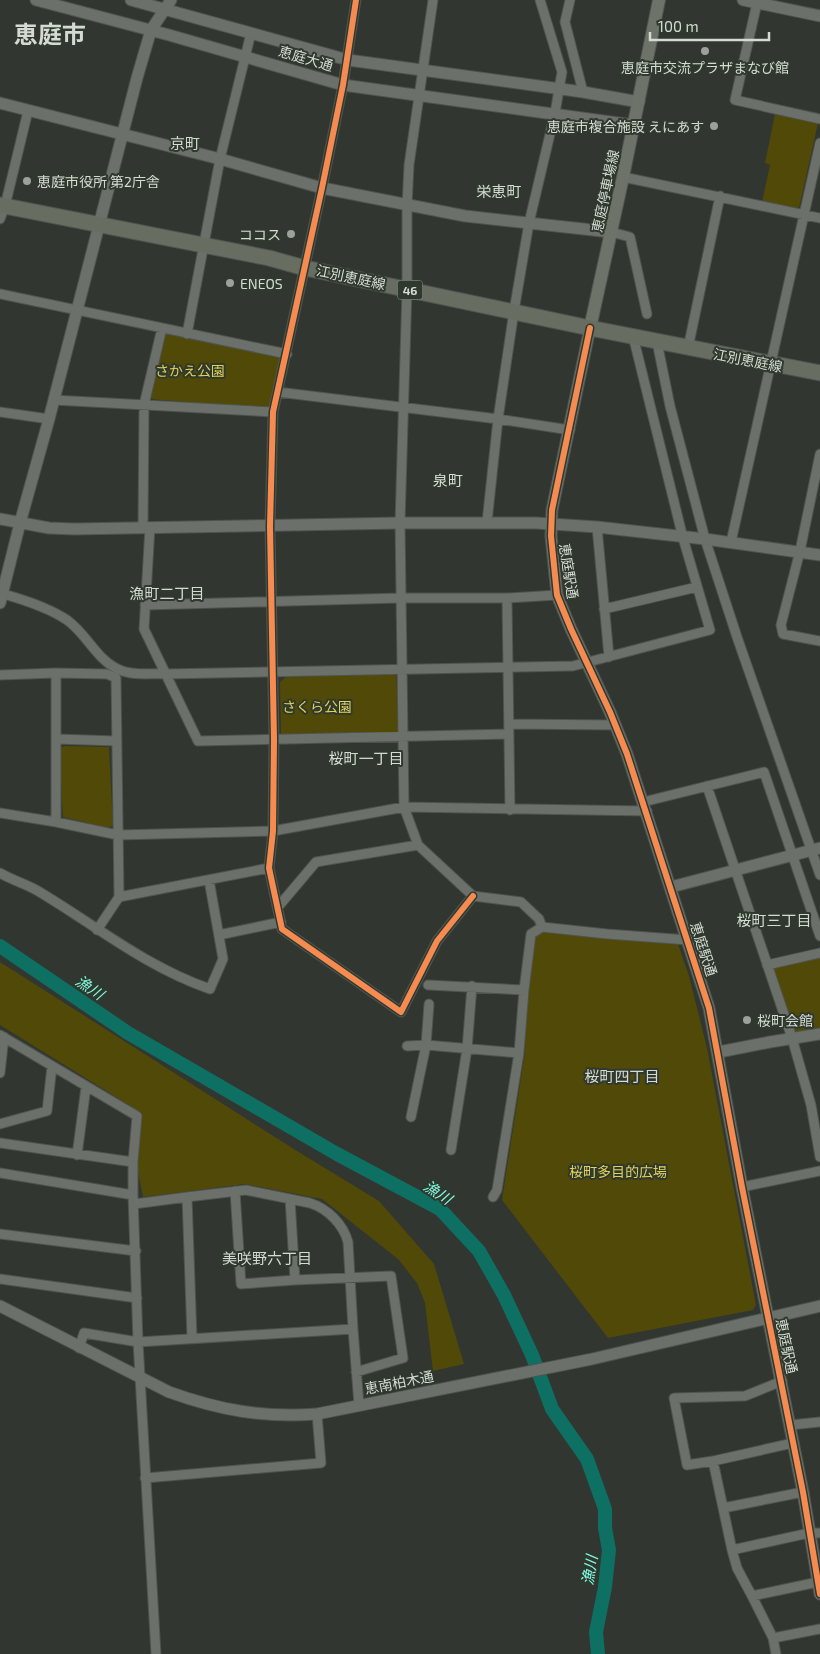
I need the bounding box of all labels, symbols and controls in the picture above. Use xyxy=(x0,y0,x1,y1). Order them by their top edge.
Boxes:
scale bar xyxy=(650,10,769,42)
text: 100 m xyxy=(658,17,699,35)
district label: 恵庭市 xyxy=(14,19,86,48)
street label: 恵庭大通 xyxy=(277,42,335,74)
marker: 恵庭市交流プラザまなび館 xyxy=(699,45,711,57)
place label: 恵庭市交流プラザまなび館 xyxy=(621,59,789,76)
place label: 恵庭市複合施設 えにあす xyxy=(547,118,704,135)
marker: 恵庭市複合施設 えにあす xyxy=(708,120,720,132)
district label: 京町 xyxy=(170,134,200,152)
street label: 恵庭停車場線 xyxy=(588,148,622,234)
place label: 恵庭市役所 第2庁舎 xyxy=(37,173,160,190)
marker: 恵庭市役所 第2庁舎 xyxy=(21,175,33,187)
district label: 栄恵町 xyxy=(476,182,522,200)
place label: ココス xyxy=(239,226,281,243)
marker: ココス xyxy=(285,228,297,240)
street label: 江別恵庭線 xyxy=(315,261,387,293)
place label: ENEOS xyxy=(240,275,283,292)
marker: ENEOS xyxy=(224,277,236,289)
road number: 46 xyxy=(398,280,422,300)
street label: 江別恵庭線 xyxy=(712,345,784,375)
park label: さかえ公園 xyxy=(155,362,225,379)
district label: 泉町 xyxy=(433,471,463,489)
street label: 恵庭駅通 xyxy=(556,542,582,600)
district label: 漁町二丁目 xyxy=(129,584,205,602)
park label: さくら公園 xyxy=(282,698,352,715)
district label: 桜町一丁目 xyxy=(328,749,404,767)
district label: 桜町三丁目 xyxy=(736,911,812,929)
street label: 恵庭駅通 xyxy=(687,920,721,978)
water label: 漁川 xyxy=(73,971,109,1004)
place label: 桜町会館 xyxy=(757,1012,813,1029)
marker: 桜町会館 xyxy=(741,1014,753,1026)
district label: 桜町四丁目 xyxy=(584,1067,660,1085)
park label: 桜町多目的広場 xyxy=(569,1163,667,1180)
water label: 漁川 xyxy=(421,1176,457,1209)
district label: 美咲野六丁目 xyxy=(222,1249,312,1267)
street label: 恵庭駅通 xyxy=(773,1317,801,1375)
street label: 恵南柏木通 xyxy=(363,1367,435,1397)
water label: 漁川 xyxy=(578,1552,601,1586)

